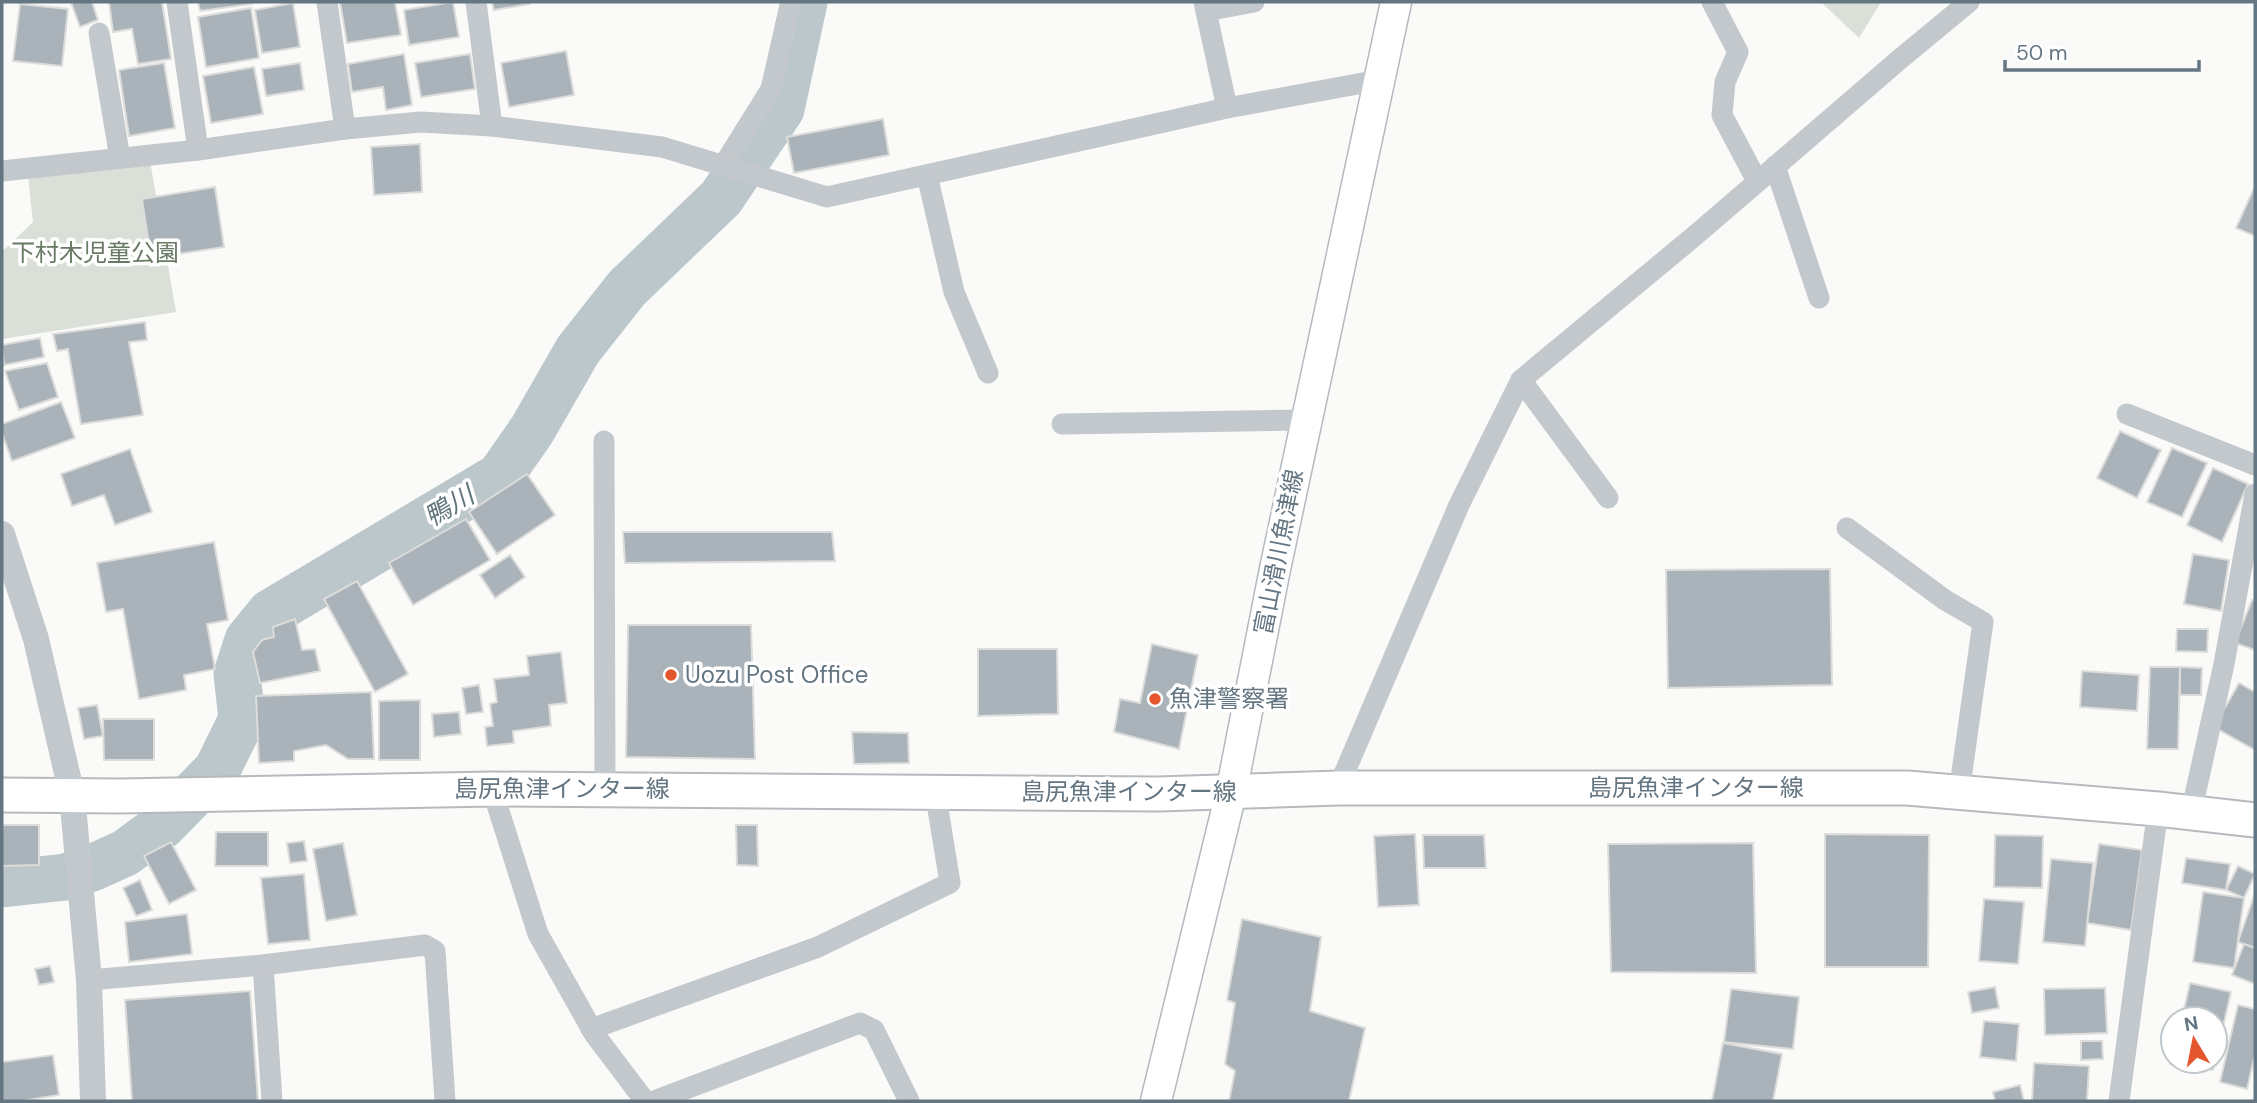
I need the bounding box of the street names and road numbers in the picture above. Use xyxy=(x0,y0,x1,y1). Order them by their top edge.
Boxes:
street label: 富山滑川魚津線 xyxy=(1247,466,1310,637)
street label: 島尻魚津インター線 xyxy=(1588,772,1804,803)
street label: 島尻魚津インター線 xyxy=(454,773,670,804)
street label: 島尻魚津インター線 xyxy=(1021,776,1237,807)

